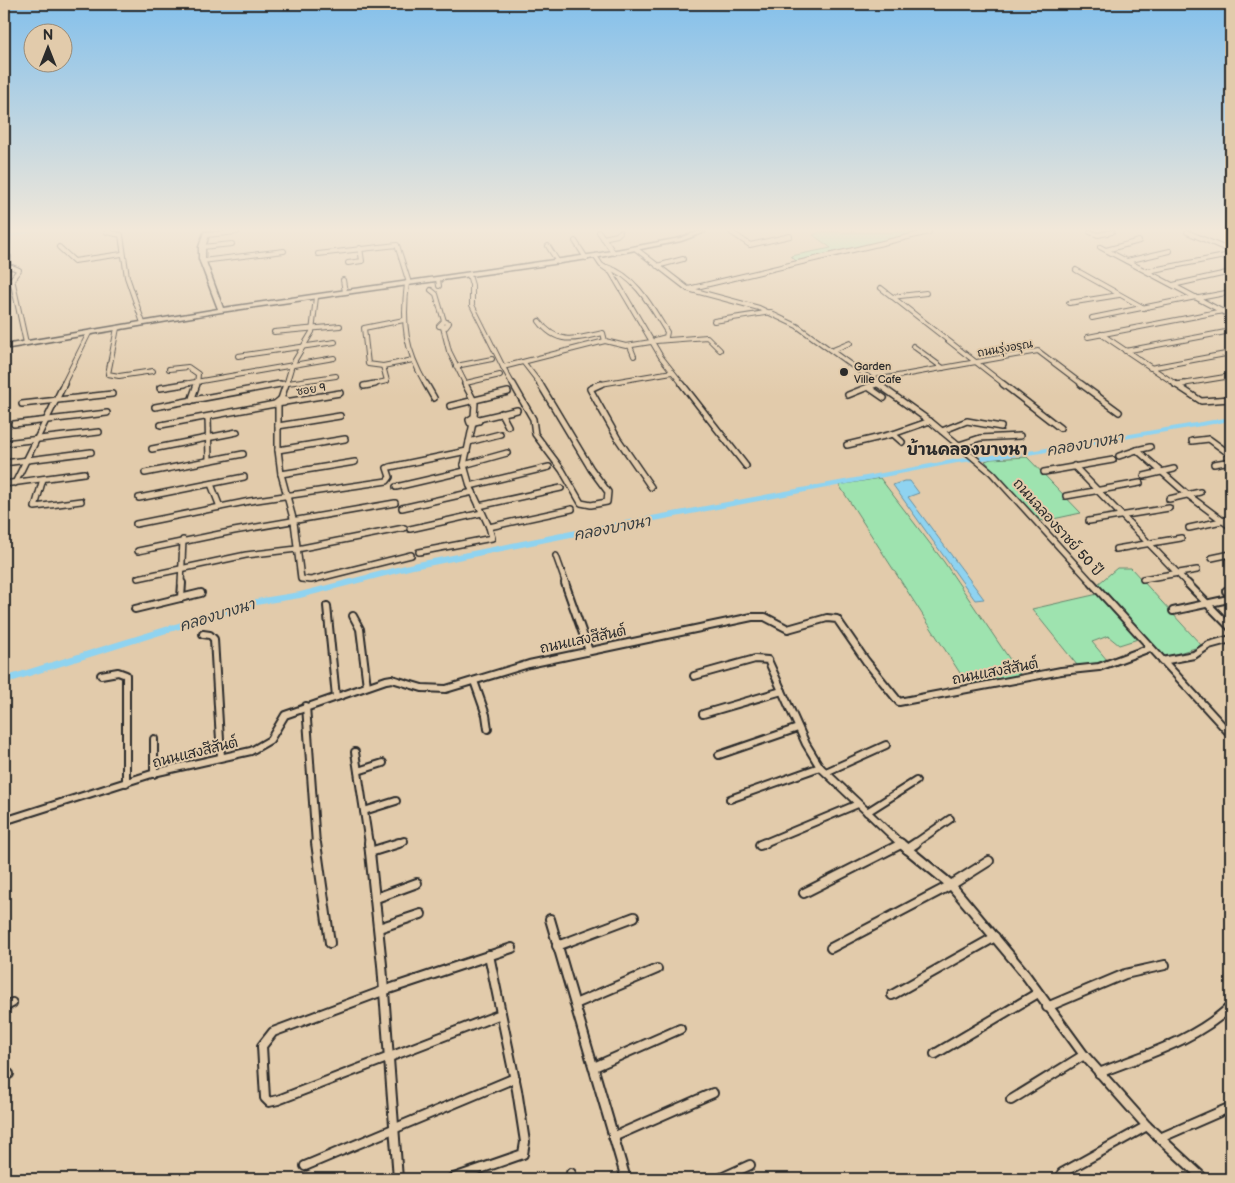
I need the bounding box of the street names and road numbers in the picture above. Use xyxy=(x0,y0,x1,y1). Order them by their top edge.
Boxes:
street label: ถนนรุ่งอรุณ xyxy=(976,335,1034,362)
street label: ซอย 9 xyxy=(295,381,327,398)
street label: ถนนฉลองราชย์ 50 ปี xyxy=(1009,474,1107,580)
street label: ถนนแสงสีสันต์ xyxy=(538,621,628,657)
street label: ถนนแสงสีสันต์ xyxy=(950,654,1040,688)
street label: ถนนแสงสีสันต์ xyxy=(150,733,240,771)

